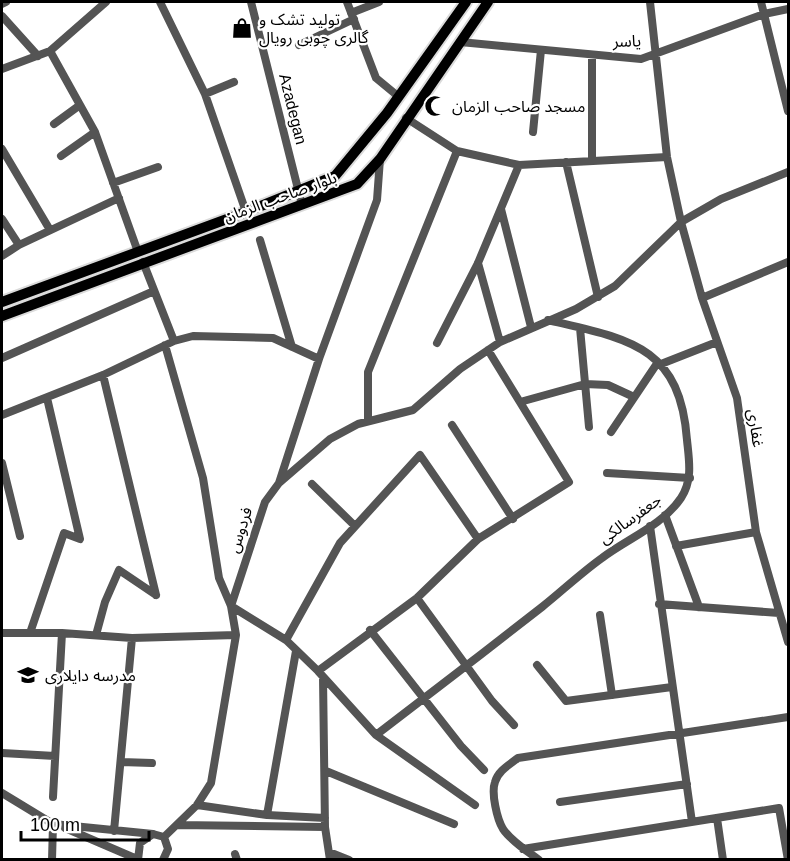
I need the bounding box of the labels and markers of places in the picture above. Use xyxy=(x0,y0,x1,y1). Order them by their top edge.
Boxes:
place label: تولید تشک و گالری چوبی رویال xyxy=(259,11,369,48)
shop icon: تولید تشک و گالری چوبی رویال xyxy=(230,16,254,40)
mosque icon: مسجد صاحب الزمان xyxy=(423,94,447,118)
place label: مسجد صاحب الزمان xyxy=(452,98,585,116)
school or university icon: مدرسه دایلاری xyxy=(16,663,40,687)
place label: مدرسه دایلاری xyxy=(45,667,136,685)

